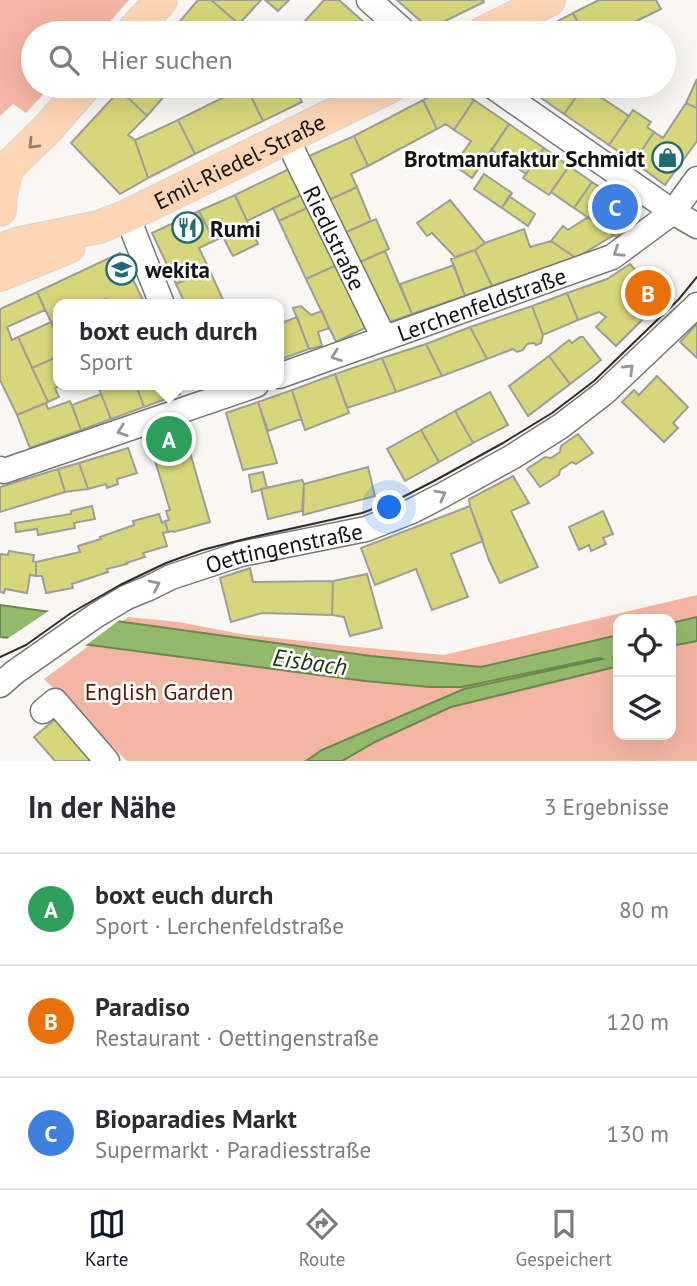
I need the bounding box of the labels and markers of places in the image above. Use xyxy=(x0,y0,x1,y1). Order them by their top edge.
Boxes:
shop icon: Brotmanufaktur Schmidt xyxy=(651,141,685,175)
place label: Brotmanufaktur Schmidt xyxy=(404,144,645,173)
pin: C xyxy=(592,181,638,233)
restaurant icon: Rumi xyxy=(170,211,204,245)
place label: Rumi xyxy=(210,214,261,243)
school or university icon: wekita xyxy=(105,252,139,286)
place label: wekita xyxy=(144,255,210,284)
pin: B xyxy=(625,267,671,319)
pin: A xyxy=(146,413,192,465)

